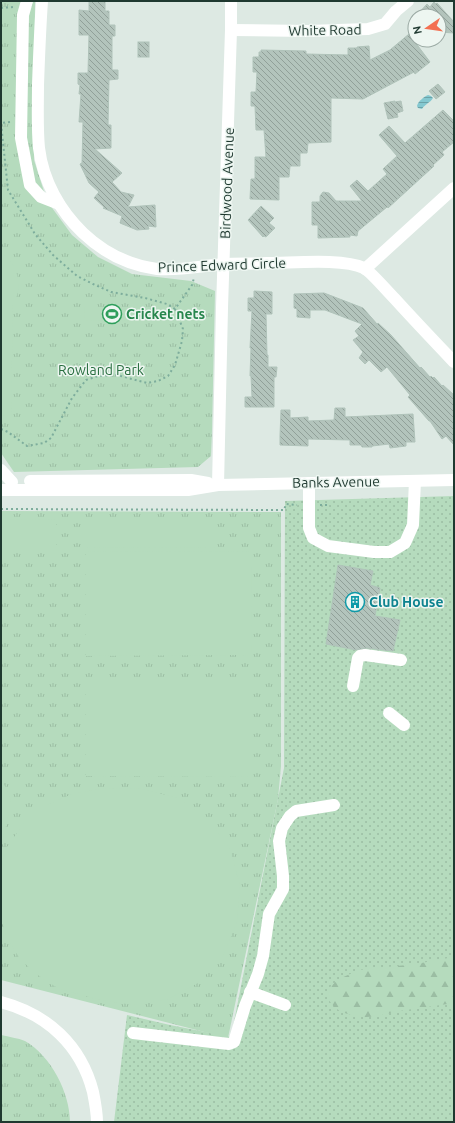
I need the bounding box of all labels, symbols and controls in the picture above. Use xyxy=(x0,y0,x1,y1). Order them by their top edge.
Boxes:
north arrow xyxy=(407,8,447,48)
street label: White Road xyxy=(288,21,362,39)
text: N xyxy=(410,25,424,36)
street label: Birdwood Avenue xyxy=(217,127,237,239)
street label: Prince Edward Circle xyxy=(158,255,286,275)
sports icon: Cricket nets xyxy=(101,303,123,325)
place label: Cricket nets xyxy=(126,306,206,322)
park label: Rowland Park xyxy=(58,362,144,378)
street label: Banks Avenue xyxy=(292,473,380,491)
building icon: Club House xyxy=(344,591,366,613)
place label: Club House xyxy=(369,594,444,610)

